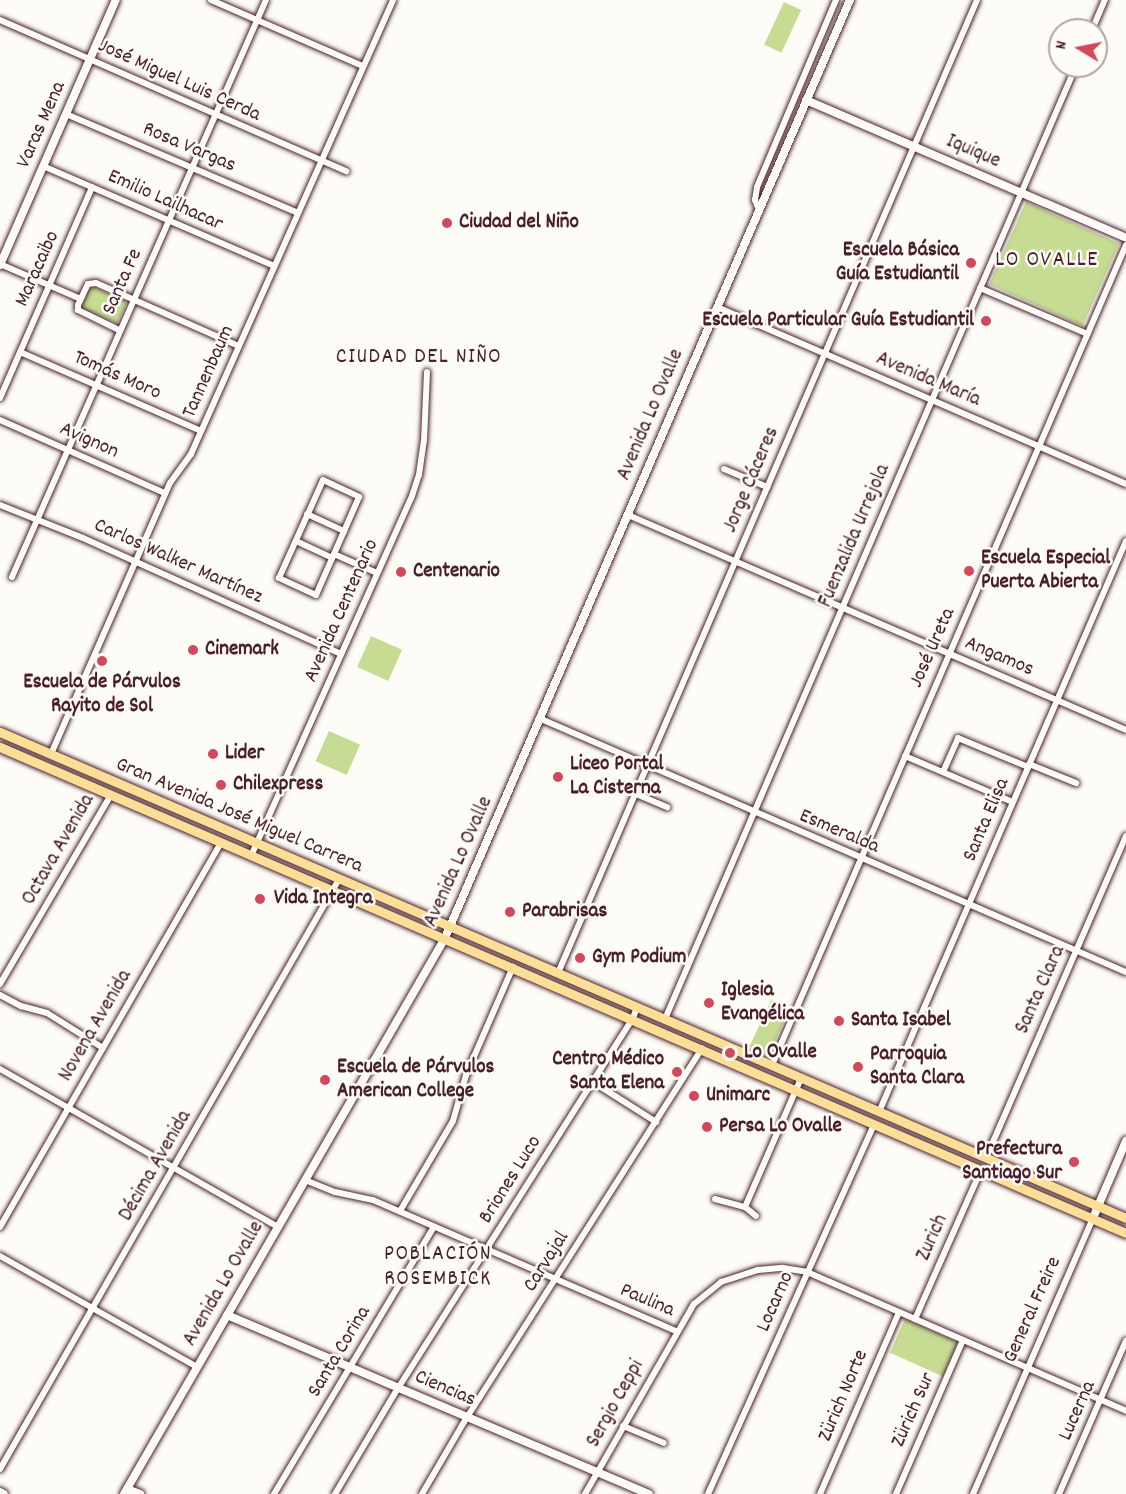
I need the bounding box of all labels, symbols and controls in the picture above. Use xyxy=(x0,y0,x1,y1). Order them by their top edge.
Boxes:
north arrow xyxy=(1048,18,1108,78)
street label: José Miguel Luis Cerda xyxy=(94,34,264,128)
text: N xyxy=(1050,39,1074,51)
street label: Varas Mena xyxy=(12,78,72,172)
street label: Rosa Vargas xyxy=(139,117,239,179)
street label: Iquique xyxy=(942,129,1004,175)
street label: Emilio Lailhacar xyxy=(103,164,227,238)
place label: Ciudad del Niño xyxy=(459,210,579,236)
marker: Ciudad del Niño xyxy=(440,216,454,230)
street label: Maracaibo xyxy=(10,227,66,311)
place label: Escuela Básica Guía Estudiantil xyxy=(836,238,959,288)
street label: Santa Fe xyxy=(97,245,149,319)
district label: LO OVALLE xyxy=(995,248,1099,274)
marker: Escuela Básica Guía Estudiantil xyxy=(964,256,978,270)
place label: Escuela Particular Guía Estudiantil xyxy=(702,308,974,334)
marker: Escuela Particular Guía Estudiantil xyxy=(979,314,993,328)
street label: Tannenbaum xyxy=(177,322,241,422)
district label: CIUDAD DEL NIÑO xyxy=(336,345,502,371)
street label: Tomás Moro xyxy=(69,346,165,406)
street label: Avenida Lo Ovalle xyxy=(612,346,690,484)
street label: Avenida María xyxy=(872,347,984,413)
street label: Avignon xyxy=(56,417,122,465)
street label: Jorge Cáceres xyxy=(718,423,786,537)
street label: Fuenzalida Urrejola xyxy=(813,461,897,611)
street label: Carlos Walker Martínez xyxy=(90,514,266,610)
street label: Avenida Centenario xyxy=(299,535,385,687)
place label: Escuela Especial Puerta Abierta xyxy=(981,546,1110,596)
place label: Centenario xyxy=(413,559,500,585)
marker: Escuela Especial Puerta Abierta xyxy=(962,564,976,578)
marker: Centenario xyxy=(394,565,408,579)
street label: José Ureta xyxy=(904,604,962,692)
street label: Angamos xyxy=(961,631,1037,683)
place label: Cinemark xyxy=(205,637,279,663)
marker: Cinemark xyxy=(186,643,200,657)
marker: Escuela de Párvulos Rayito de Sol xyxy=(95,654,109,668)
place label: Escuela de Párvulos Rayito de Sol xyxy=(23,670,181,720)
place label: Lider xyxy=(225,741,264,767)
marker: Lider xyxy=(206,747,220,761)
street label: Gran Avenida José Miguel Carrera xyxy=(112,752,366,880)
place label: Liceo Portal La Cisterna xyxy=(570,752,664,802)
marker: Liceo Portal La Cisterna xyxy=(551,770,565,784)
place label: Chilexpress xyxy=(233,772,323,798)
street label: Santa Elisa xyxy=(958,774,1016,866)
marker: Chilexpress xyxy=(214,778,228,792)
street label: Octava Avenida xyxy=(17,790,101,910)
street label: Avenida Lo Ovalle xyxy=(419,793,499,931)
street label: Esmeralda xyxy=(795,804,883,860)
place label: Vida Integra xyxy=(274,886,372,912)
marker: Vida Integra xyxy=(251,890,269,908)
place label: Parabrisas xyxy=(522,899,607,925)
marker: Parabrisas xyxy=(503,905,517,919)
street label: Santa Clara xyxy=(1010,942,1072,1038)
place label: Gym Podium xyxy=(592,945,686,971)
marker: Gym Podium xyxy=(573,951,587,965)
street label: Novena Avenida xyxy=(54,966,138,1086)
place label: Iglesia Evangélica xyxy=(721,978,804,1028)
marker: Iglesia Evangélica xyxy=(702,996,716,1010)
place label: Santa Isabel xyxy=(851,1008,951,1034)
marker: Santa Isabel xyxy=(832,1014,846,1028)
place label: Lo Ovalle xyxy=(744,1040,817,1066)
place label: Parroquia Santa Clara xyxy=(870,1042,964,1092)
marker: Lo Ovalle xyxy=(721,1044,739,1062)
place label: Centro Médico Santa Elena xyxy=(552,1047,664,1097)
place label: Escuela de Párvulos American College xyxy=(337,1055,494,1105)
marker: Parroquia Santa Clara xyxy=(851,1060,865,1074)
marker: Centro Médico Santa Elena xyxy=(668,1063,686,1081)
marker: Escuela de Párvulos American College xyxy=(318,1073,332,1087)
place label: Unimarc xyxy=(706,1083,770,1109)
marker: Unimarc xyxy=(687,1089,701,1103)
street label: Décima Avenida xyxy=(114,1106,198,1226)
place label: Persa Lo Ovalle xyxy=(719,1114,842,1140)
marker: Persa Lo Ovalle xyxy=(700,1120,714,1134)
street label: Briones Luco xyxy=(474,1131,548,1229)
place label: Prefectura Santiago Sur xyxy=(962,1137,1062,1187)
marker: Prefectura Santiago Sur xyxy=(1067,1155,1081,1169)
street label: Zurich xyxy=(912,1211,954,1265)
street label: Avenida Lo Ovalle xyxy=(178,1217,270,1351)
street label: Carvajal xyxy=(519,1227,575,1297)
district label: POBLACIÓN ROSEMBICK xyxy=(384,1241,492,1292)
street label: General Freire xyxy=(998,1253,1068,1367)
street label: Locarno xyxy=(752,1268,800,1336)
street label: Paulina xyxy=(616,1278,678,1324)
street label: Santa Corina xyxy=(303,1302,377,1402)
street label: Zürich Norte xyxy=(813,1346,875,1446)
street label: Sergio Ceppi xyxy=(582,1356,650,1452)
street label: Ciencias xyxy=(411,1365,479,1413)
street label: Zürich Sur xyxy=(886,1369,942,1451)
street label: Lucerna xyxy=(1054,1377,1102,1445)

